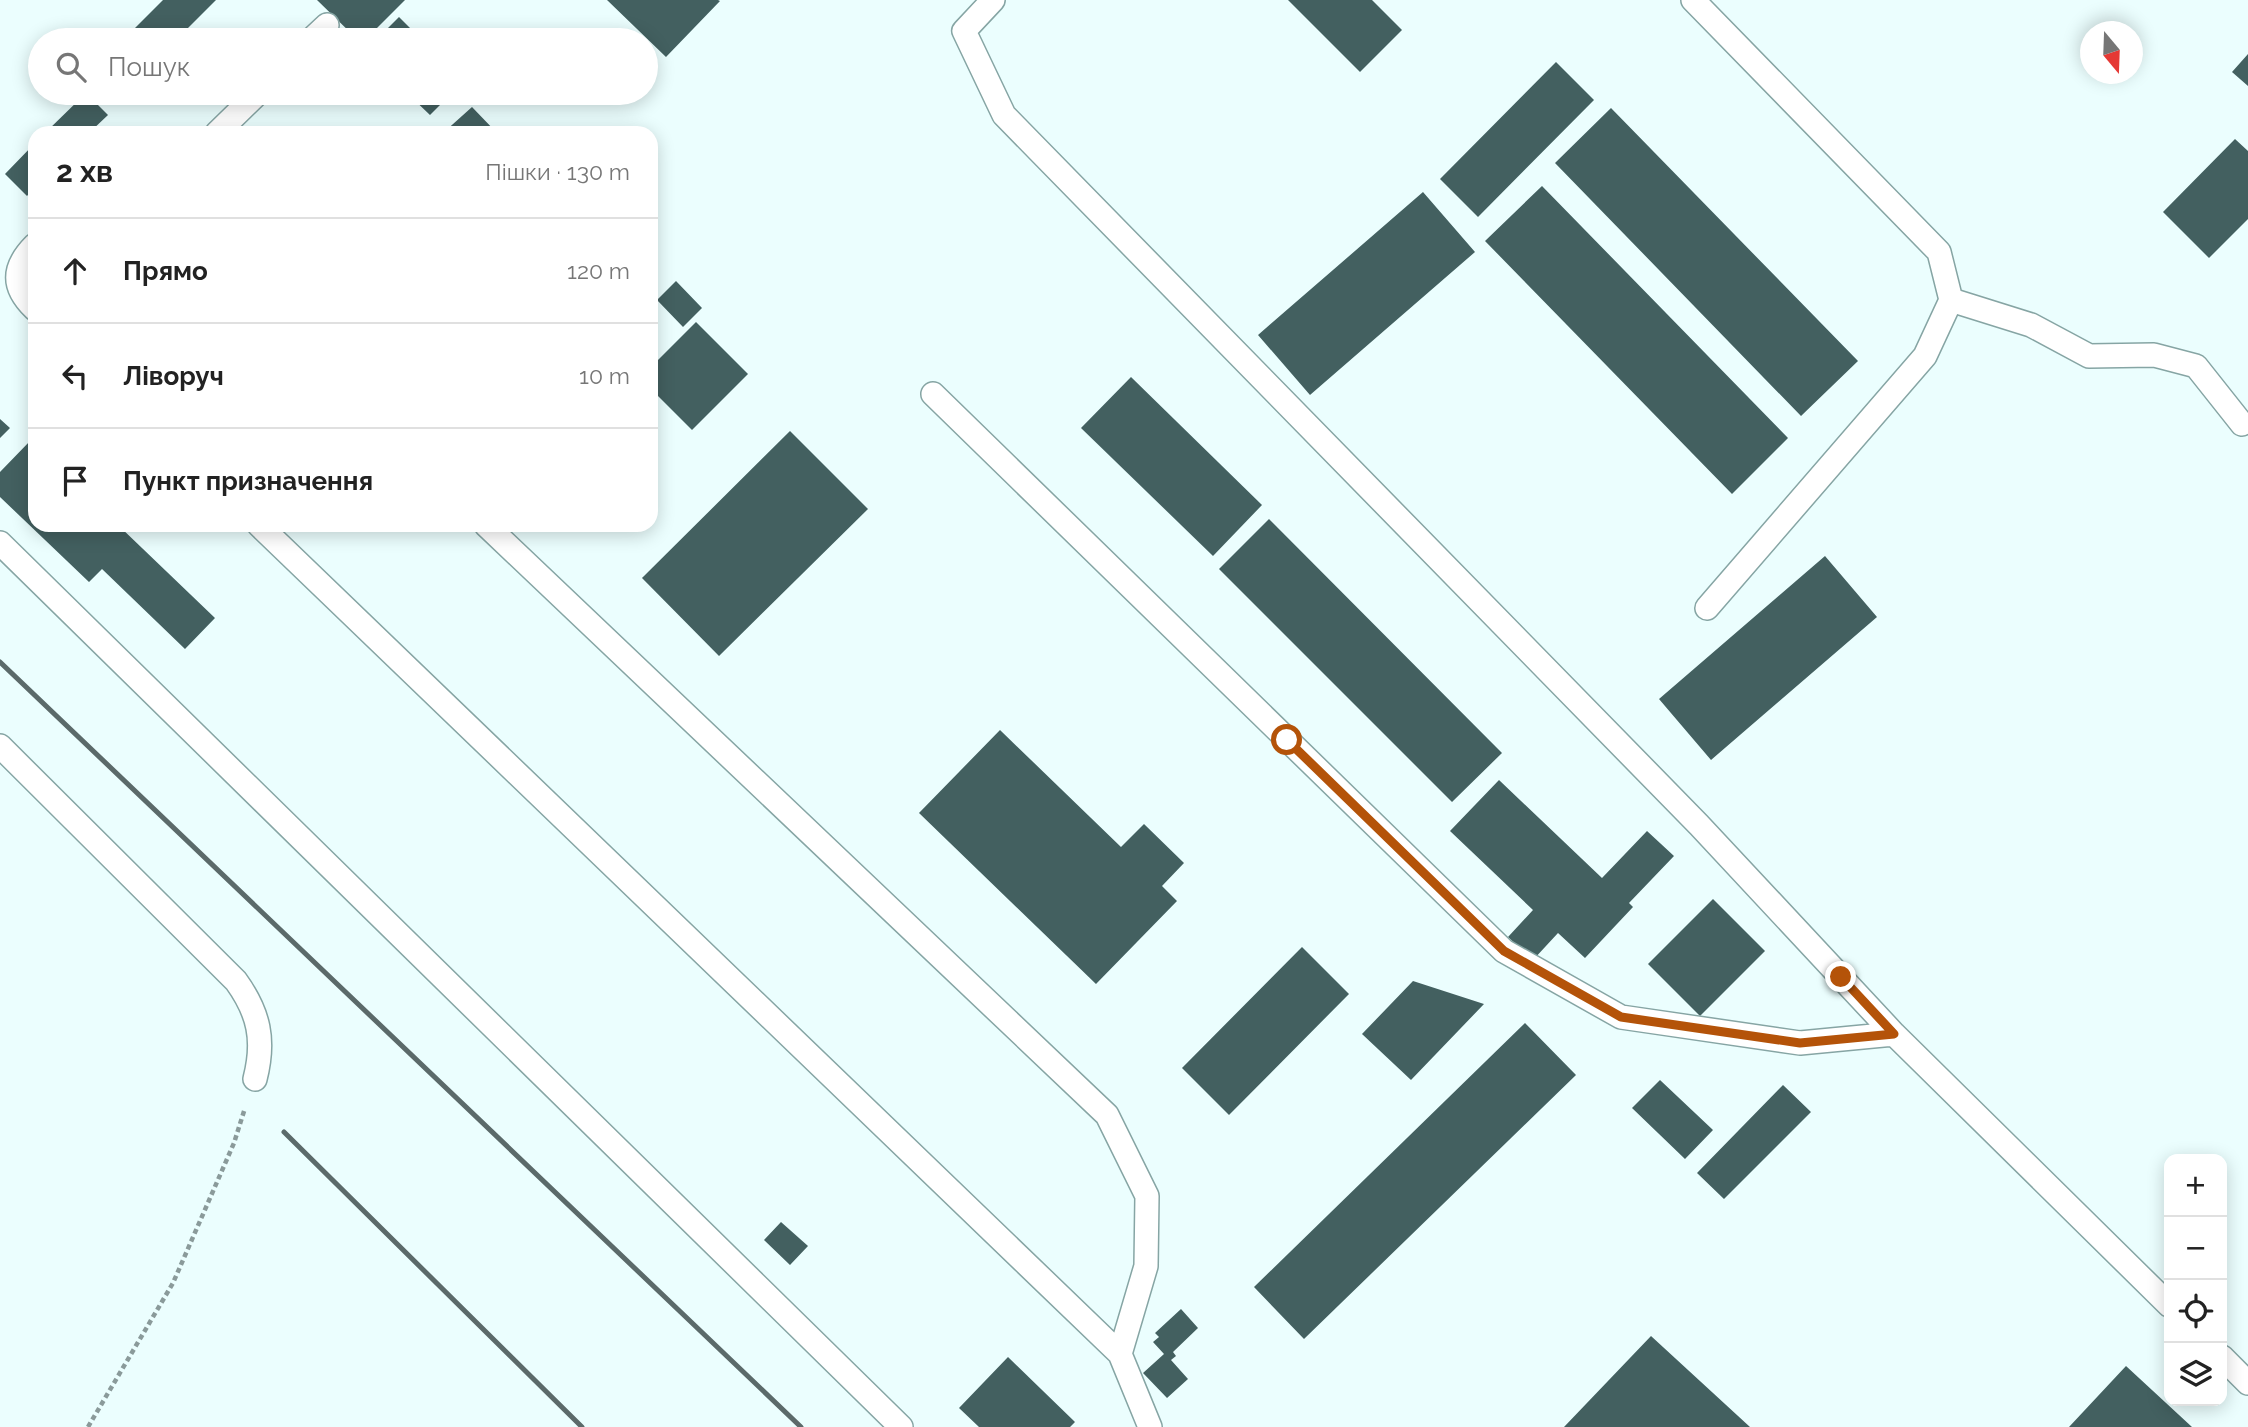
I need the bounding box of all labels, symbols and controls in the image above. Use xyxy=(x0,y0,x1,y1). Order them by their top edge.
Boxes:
north arrow xyxy=(2080,21,2143,84)
search box xyxy=(28,28,658,105)
icon: search xyxy=(52,48,90,86)
text: Пошук xyxy=(108,52,190,82)
text: 2 хв xyxy=(56,154,113,189)
text: Пішки · 130 m xyxy=(485,158,630,185)
icon: ahead xyxy=(56,252,94,290)
text: Прямо xyxy=(123,256,208,286)
text: 120 m xyxy=(567,257,630,284)
icon: left xyxy=(56,357,94,395)
text: Ліворуч xyxy=(123,361,224,391)
text: 10 m xyxy=(579,362,630,389)
icon: arrive xyxy=(56,462,94,500)
text: Пункт призначення xyxy=(123,466,373,496)
route start xyxy=(1271,724,1302,755)
route end xyxy=(1825,961,1856,992)
map controls xyxy=(2164,1154,2227,1406)
button: + xyxy=(2164,1154,2227,1217)
button: − xyxy=(2164,1217,2227,1280)
button: locate xyxy=(2164,1280,2227,1343)
button: layers xyxy=(2164,1343,2227,1406)

